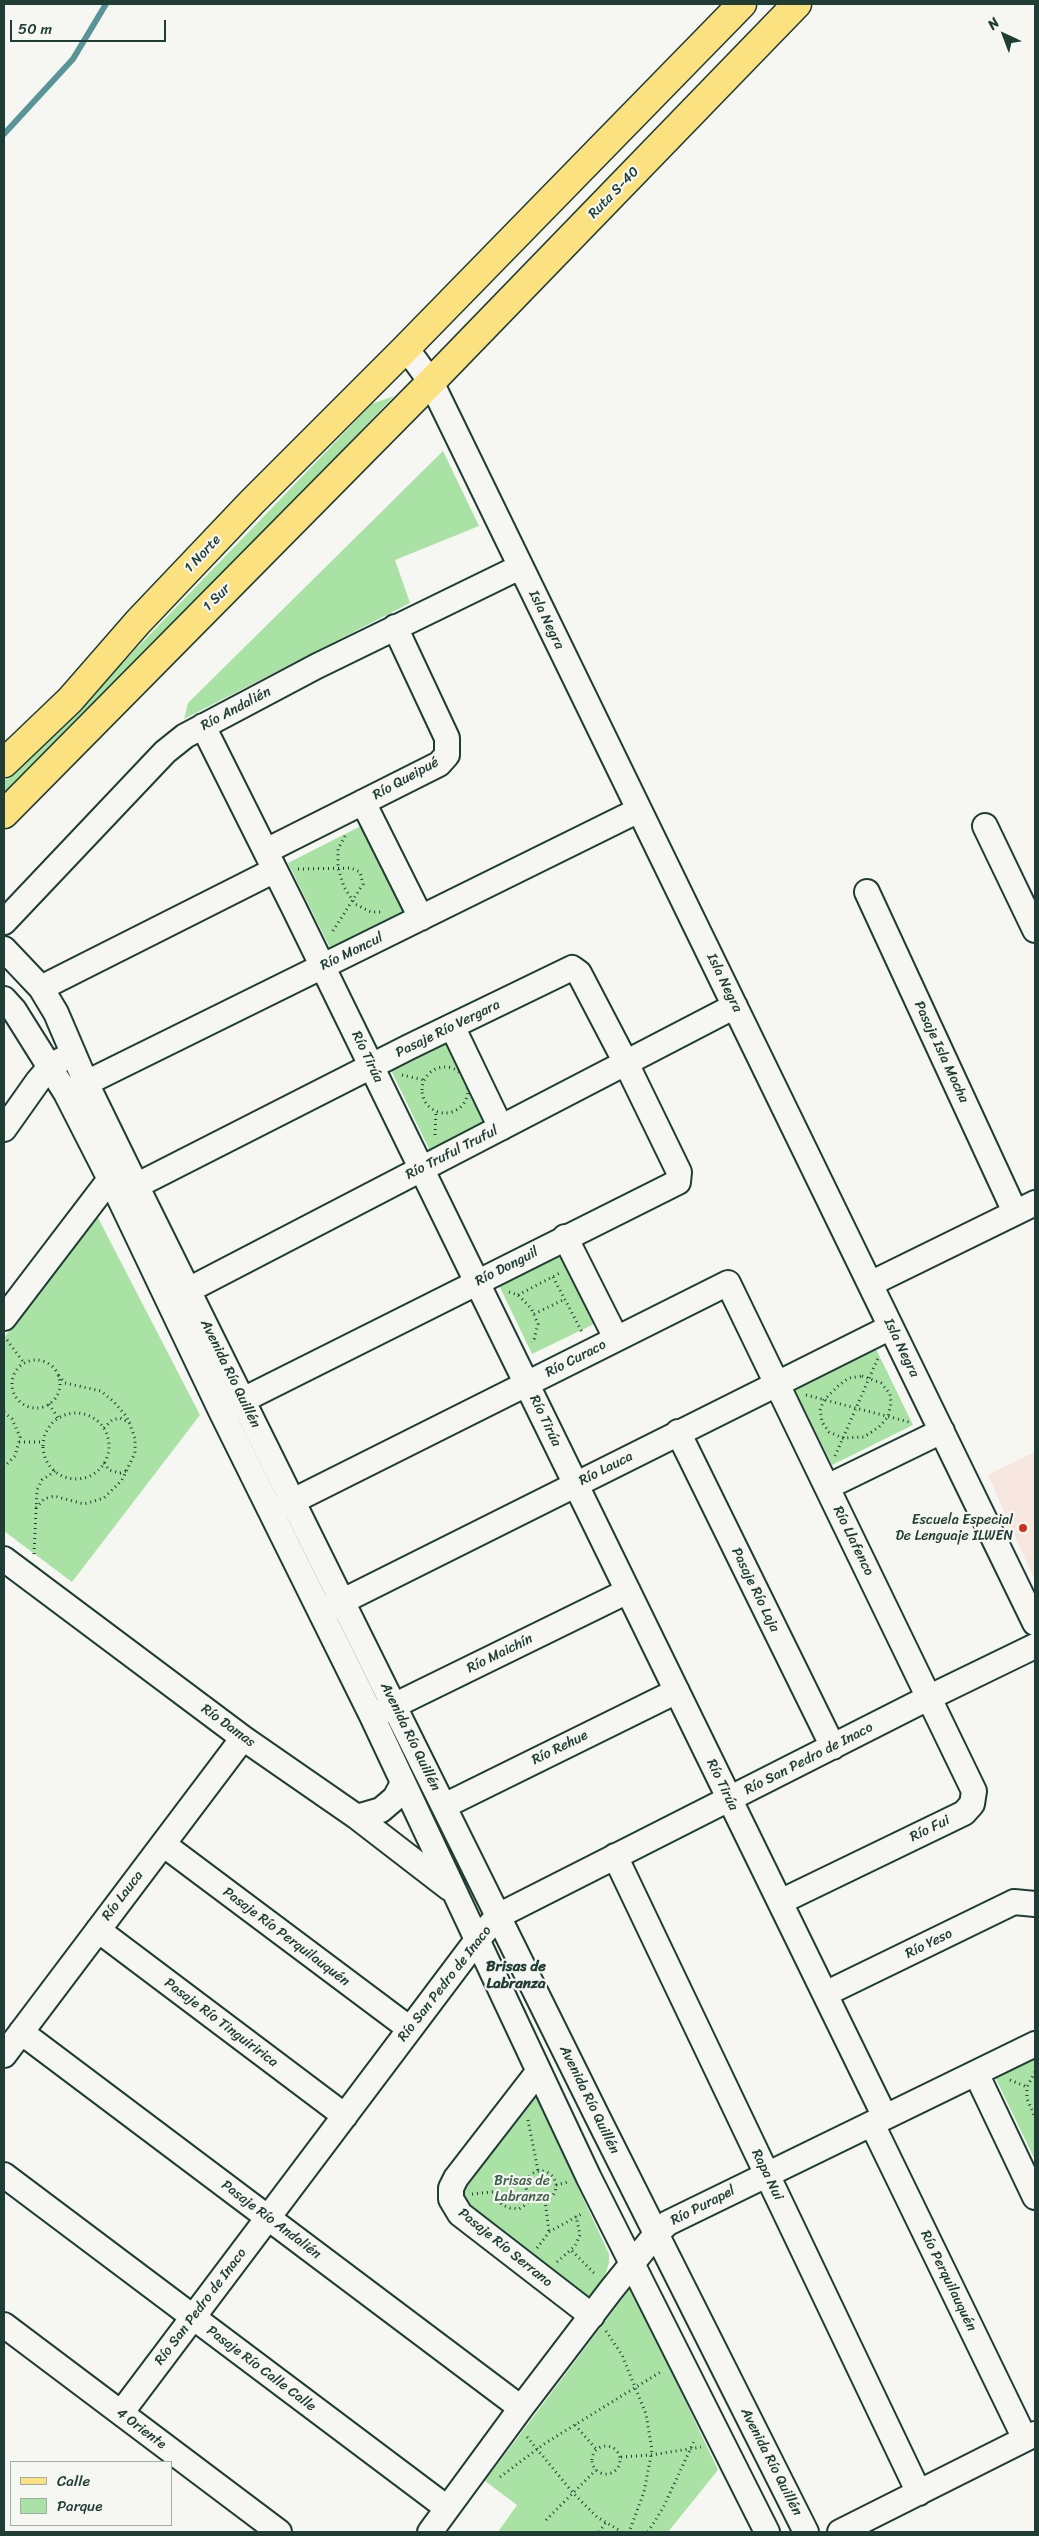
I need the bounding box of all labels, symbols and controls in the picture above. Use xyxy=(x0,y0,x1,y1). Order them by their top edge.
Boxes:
scale bar xyxy=(12,10,169,42)
north arrow xyxy=(979,10,1029,60)
text: N xyxy=(981,11,1005,36)
text: 50 m xyxy=(18,16,52,42)
street label: Ruta S-40 xyxy=(585,164,643,222)
street label: 1 Norte xyxy=(181,532,225,576)
street label: 1 Sur xyxy=(200,581,234,615)
street label: Isla Negra xyxy=(525,588,567,652)
street label: Río Andalién xyxy=(198,684,274,734)
street label: Río Queipué xyxy=(370,754,442,804)
street label: Río Moncul xyxy=(318,930,386,974)
street label: Isla Negra xyxy=(703,951,745,1015)
street label: Pasaje Río Vergara xyxy=(393,996,503,1062)
street label: Pasaje Isla Mocha xyxy=(910,998,972,1106)
street label: Río Tirúa xyxy=(347,1029,387,1085)
street label: Río Truful Truful xyxy=(403,1122,501,1184)
street label: Río Donguil xyxy=(473,1244,541,1290)
street label: Isla Negra xyxy=(880,1316,922,1380)
street label: Avenida Río Quillén xyxy=(196,1317,264,1431)
street label: Río Curaco xyxy=(543,1337,609,1381)
street label: Río Tirúa xyxy=(525,1393,565,1449)
street label: Río Lauca xyxy=(576,1448,636,1490)
street label: Río Llafenco xyxy=(829,1503,877,1579)
place label: Escuela Especial De Lenguaje ILWEN xyxy=(895,1512,1013,1544)
marker: Escuela Especial De Lenguaje ILWEN xyxy=(1017,1522,1029,1534)
street label: Pasaje Río Laja xyxy=(727,1545,783,1635)
street label: Río Maichín xyxy=(464,1631,536,1677)
street label: Avenida Río Quillén xyxy=(376,1680,444,1794)
street label: Río Damas xyxy=(198,1701,258,1751)
street label: Río San Pedro de Inaco xyxy=(742,1719,876,1799)
street label: Río Rehue xyxy=(529,1727,591,1769)
street label: Río Tirúa xyxy=(702,1757,742,1813)
street label: Río Fui xyxy=(907,1812,953,1846)
street label: Río Lauca xyxy=(99,1868,147,1924)
street label: Pasaje Río Perquilauquén xyxy=(219,1884,353,1990)
street label: Río San Pedro de Inaco xyxy=(395,1923,495,2045)
street label: Río Yeso xyxy=(903,1925,955,1963)
district label: Brisas de Labranza xyxy=(486,1958,546,1993)
street label: Pasaje Río Tinguiririca xyxy=(161,1975,281,2071)
street label: Avenida Río Quillén xyxy=(555,2043,623,2157)
street label: Rapa Nui xyxy=(747,2147,787,2203)
park label: Brisas de Labranza xyxy=(494,2173,550,2206)
street label: Pasaje Río Andalién xyxy=(218,2177,324,2263)
street label: Río Purapel xyxy=(668,2183,738,2229)
street label: Pasaje Río Serrano xyxy=(455,2205,555,2291)
street label: Río Perquilauquén xyxy=(916,2228,980,2334)
street label: Río San Pedro de Inaco xyxy=(152,2245,250,2369)
street label: Pasaje Río Calle Calle xyxy=(203,2322,319,2416)
street label: 4 Oriente xyxy=(113,2405,169,2453)
street label: Avenida Río Quillén xyxy=(737,2405,805,2519)
legend xyxy=(10,2461,172,2526)
text: Calle xyxy=(57,2468,90,2494)
text: Parque xyxy=(57,2493,102,2519)

